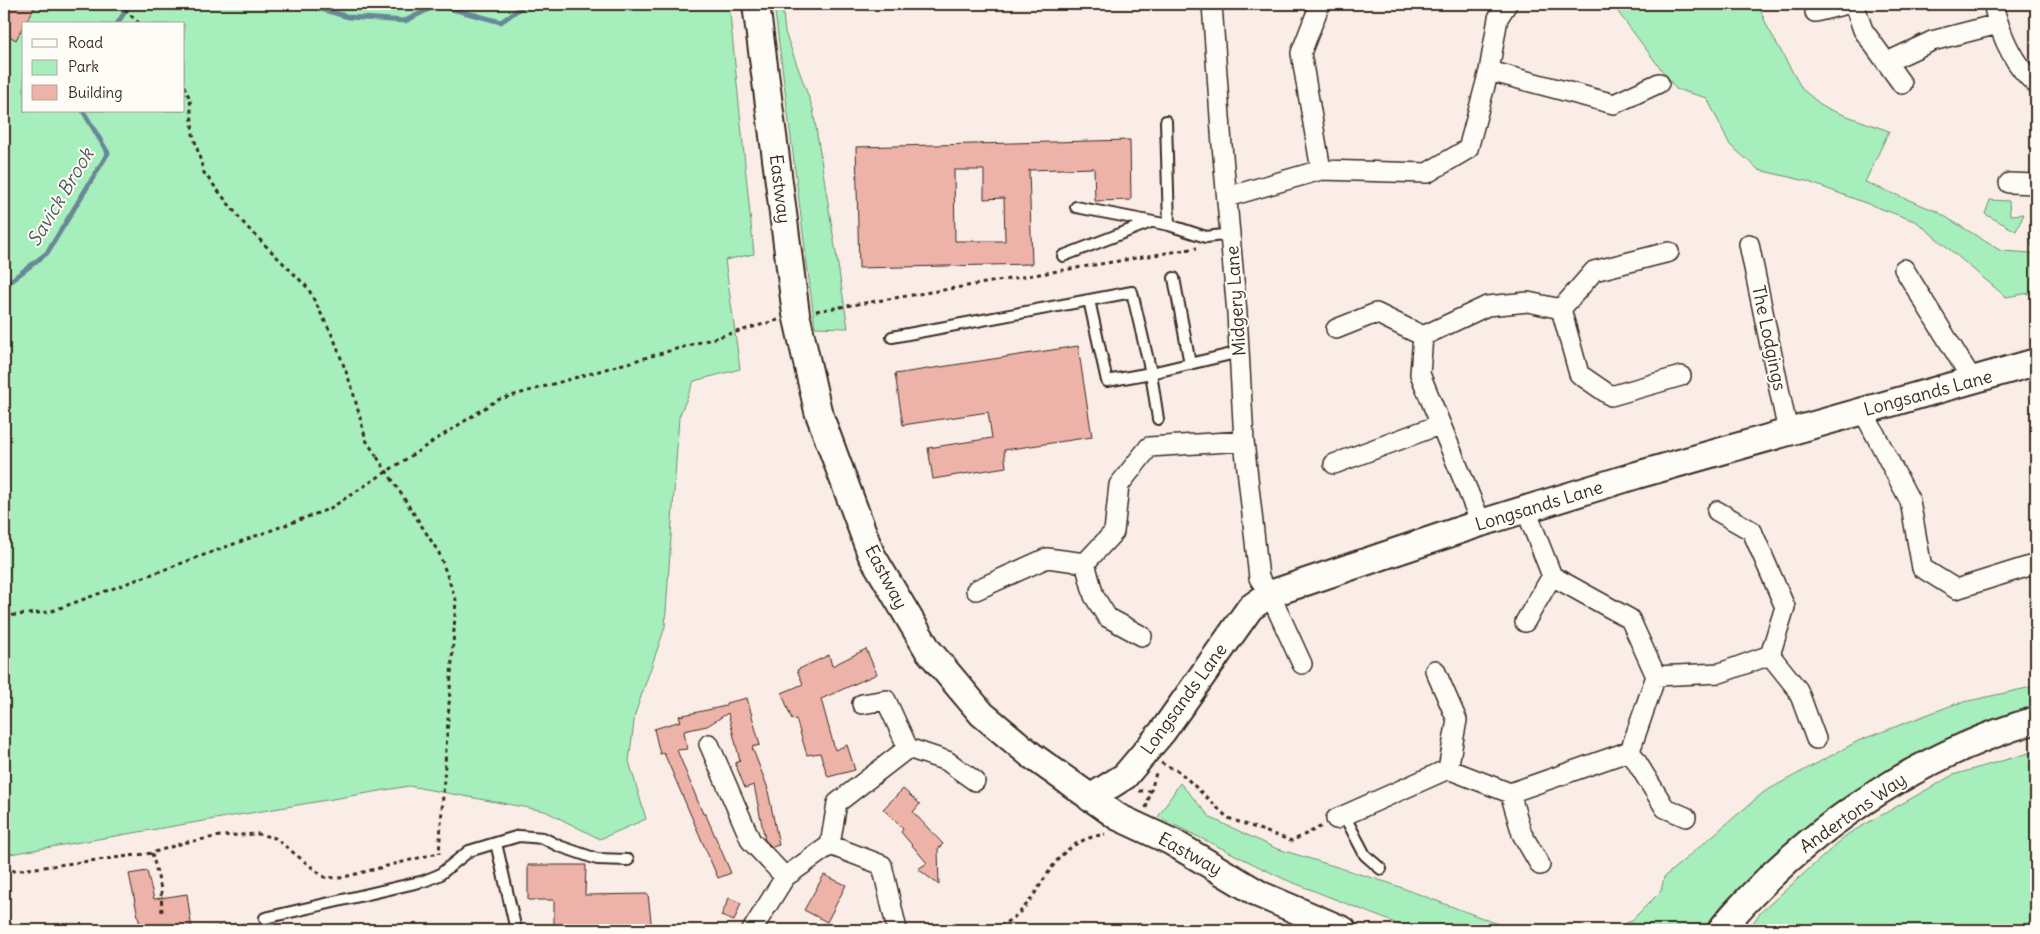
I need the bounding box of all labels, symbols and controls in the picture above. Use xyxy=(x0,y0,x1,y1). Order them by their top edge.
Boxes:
legend xyxy=(22,22,185,112)
text: Road xyxy=(68,33,103,52)
text: Park xyxy=(68,57,99,76)
text: Building xyxy=(68,83,123,102)
water label: Savick Brook xyxy=(21,143,99,250)
street label: Eastway xyxy=(765,153,796,225)
street label: Midgery Lane xyxy=(1220,245,1251,357)
street label: The Lodgings xyxy=(1747,283,1792,393)
street label: Longsands Lane xyxy=(1861,364,1995,421)
street label: Longsands Lane xyxy=(1472,475,1605,536)
street label: Eastway xyxy=(860,541,913,613)
street label: Longsands Lane xyxy=(1135,638,1232,759)
street label: Andertons Way xyxy=(1795,767,1910,858)
street label: Eastway xyxy=(1154,827,1226,880)

